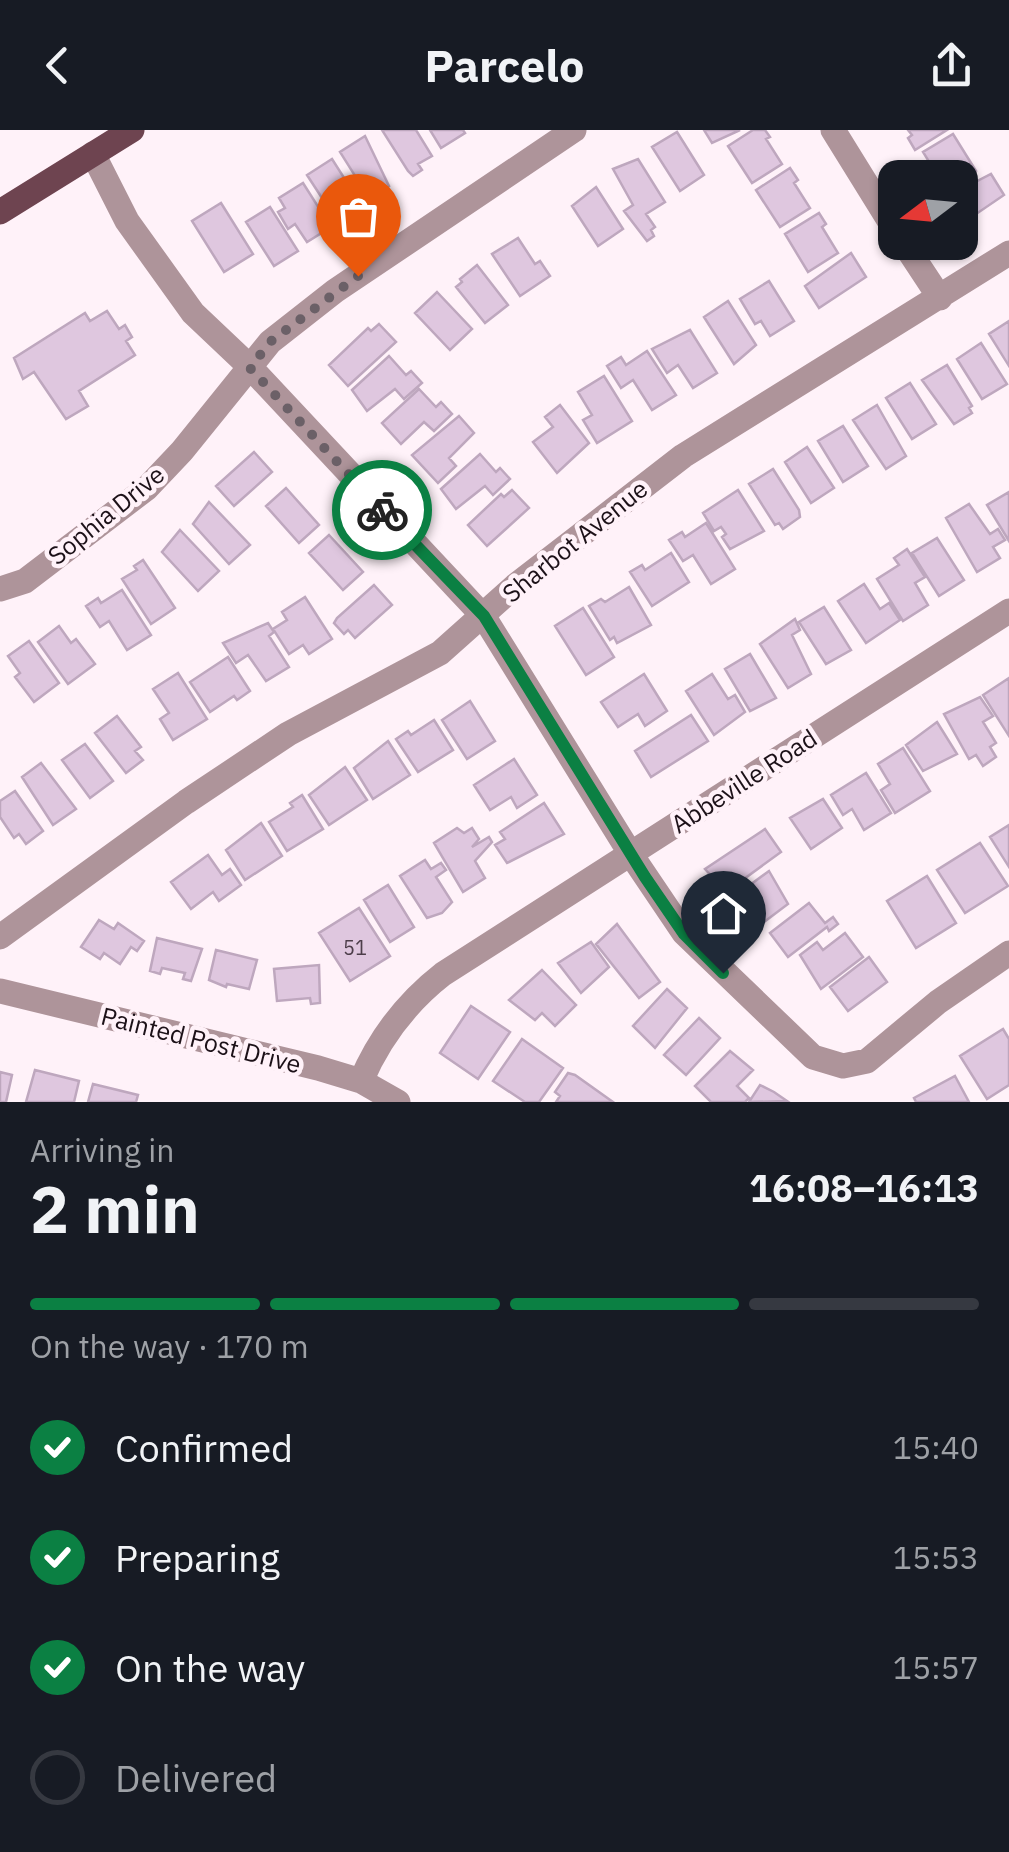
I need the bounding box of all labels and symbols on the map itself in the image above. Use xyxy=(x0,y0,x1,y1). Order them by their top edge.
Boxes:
north arrow xyxy=(878,160,978,260)
pin xyxy=(316,174,401,277)
street label: Sophia Drive xyxy=(41,457,171,572)
courier xyxy=(332,460,432,560)
street label: Sharbot Avenue xyxy=(495,472,654,609)
street label: Abbeville Road xyxy=(664,721,823,840)
pin xyxy=(681,871,766,974)
house number: 51 xyxy=(343,934,367,961)
street label: Painted Post Drive xyxy=(98,999,304,1080)

